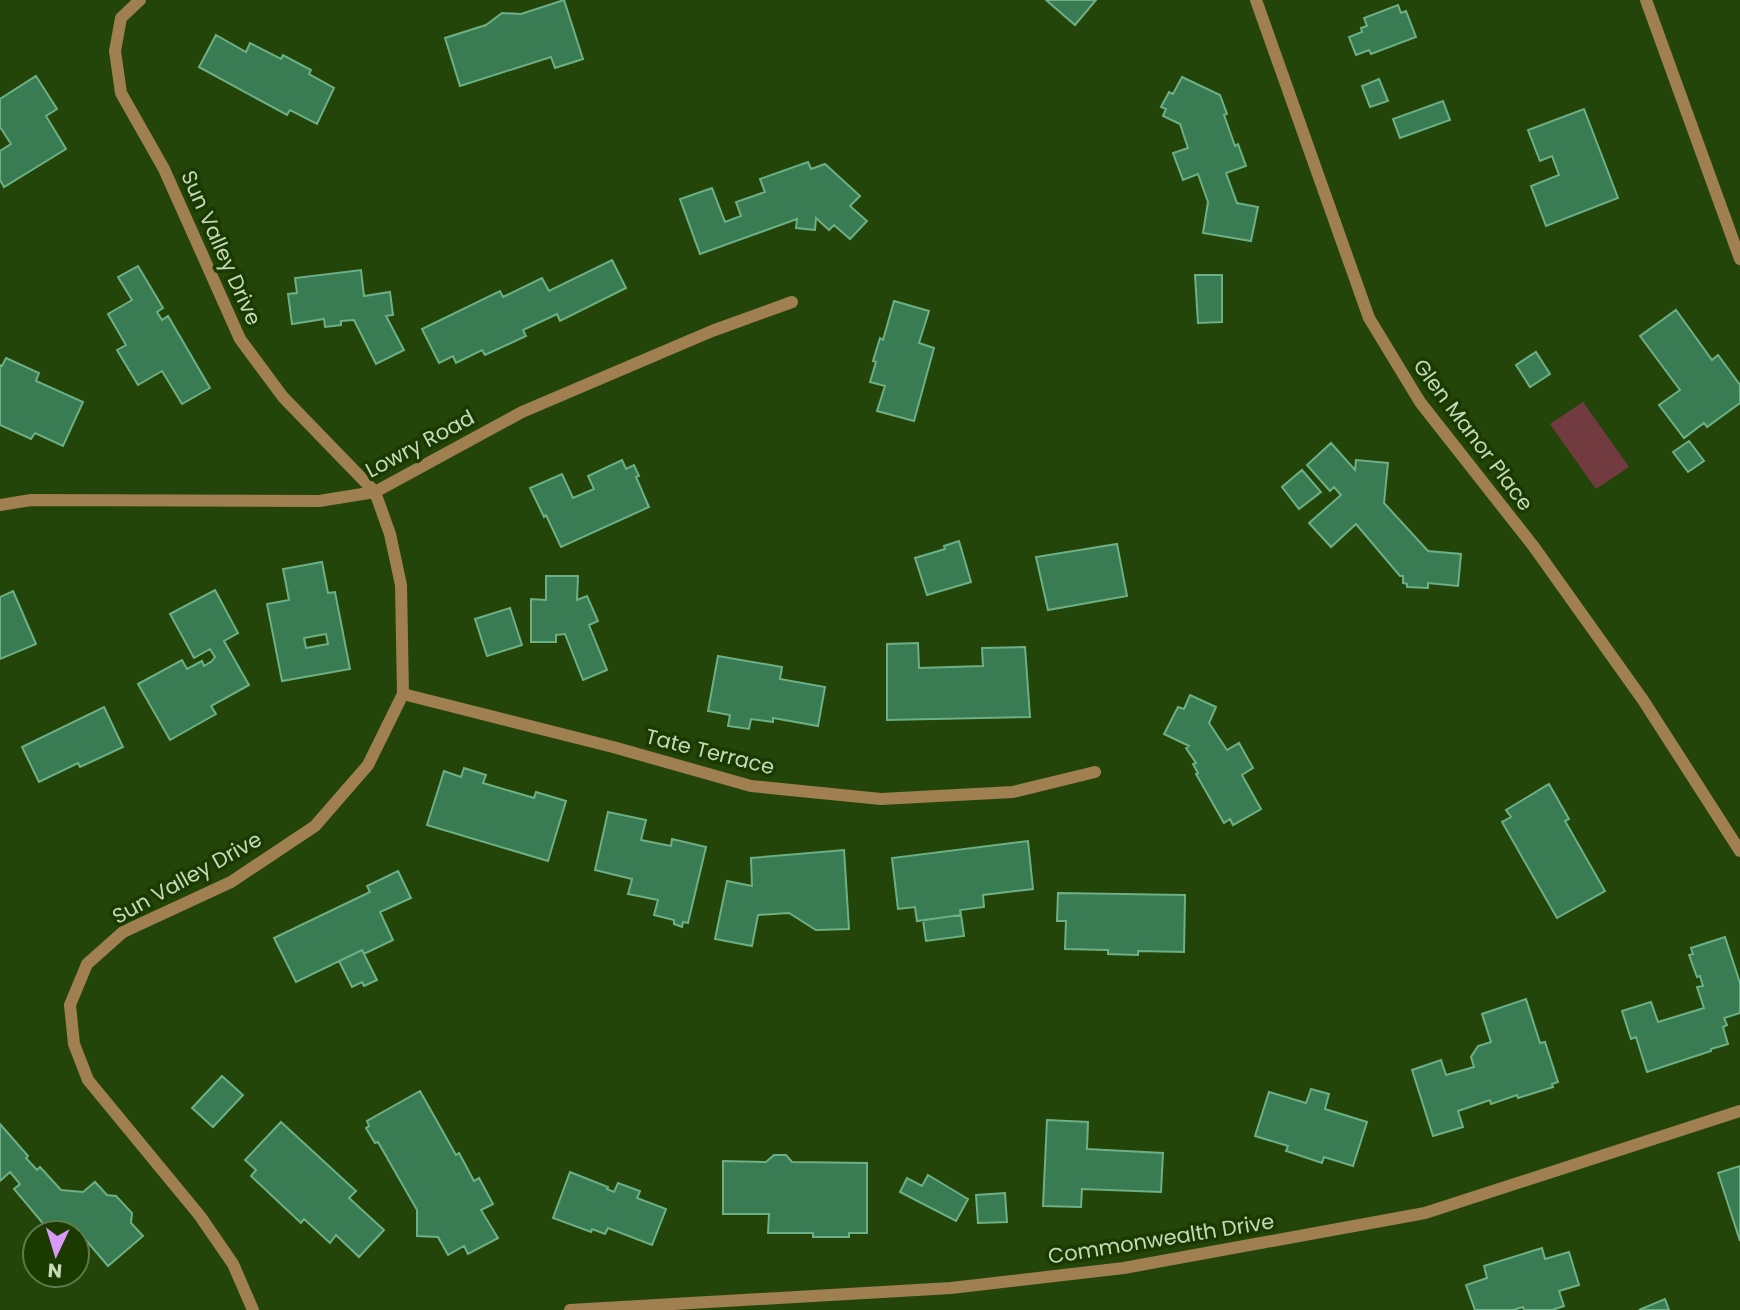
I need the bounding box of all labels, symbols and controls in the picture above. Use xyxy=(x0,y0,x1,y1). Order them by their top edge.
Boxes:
street label: Sun Valley Drive xyxy=(174,166,269,330)
street label: Glen Manor Place xyxy=(1407,353,1540,517)
street label: Lowry Road xyxy=(360,403,479,484)
street label: Tate Terrace xyxy=(643,721,778,782)
street label: Sun Valley Drive xyxy=(107,824,267,931)
street label: Commonwealth Drive xyxy=(1046,1206,1276,1271)
north arrow xyxy=(21,1219,91,1289)
text: N xyxy=(47,1256,63,1284)

